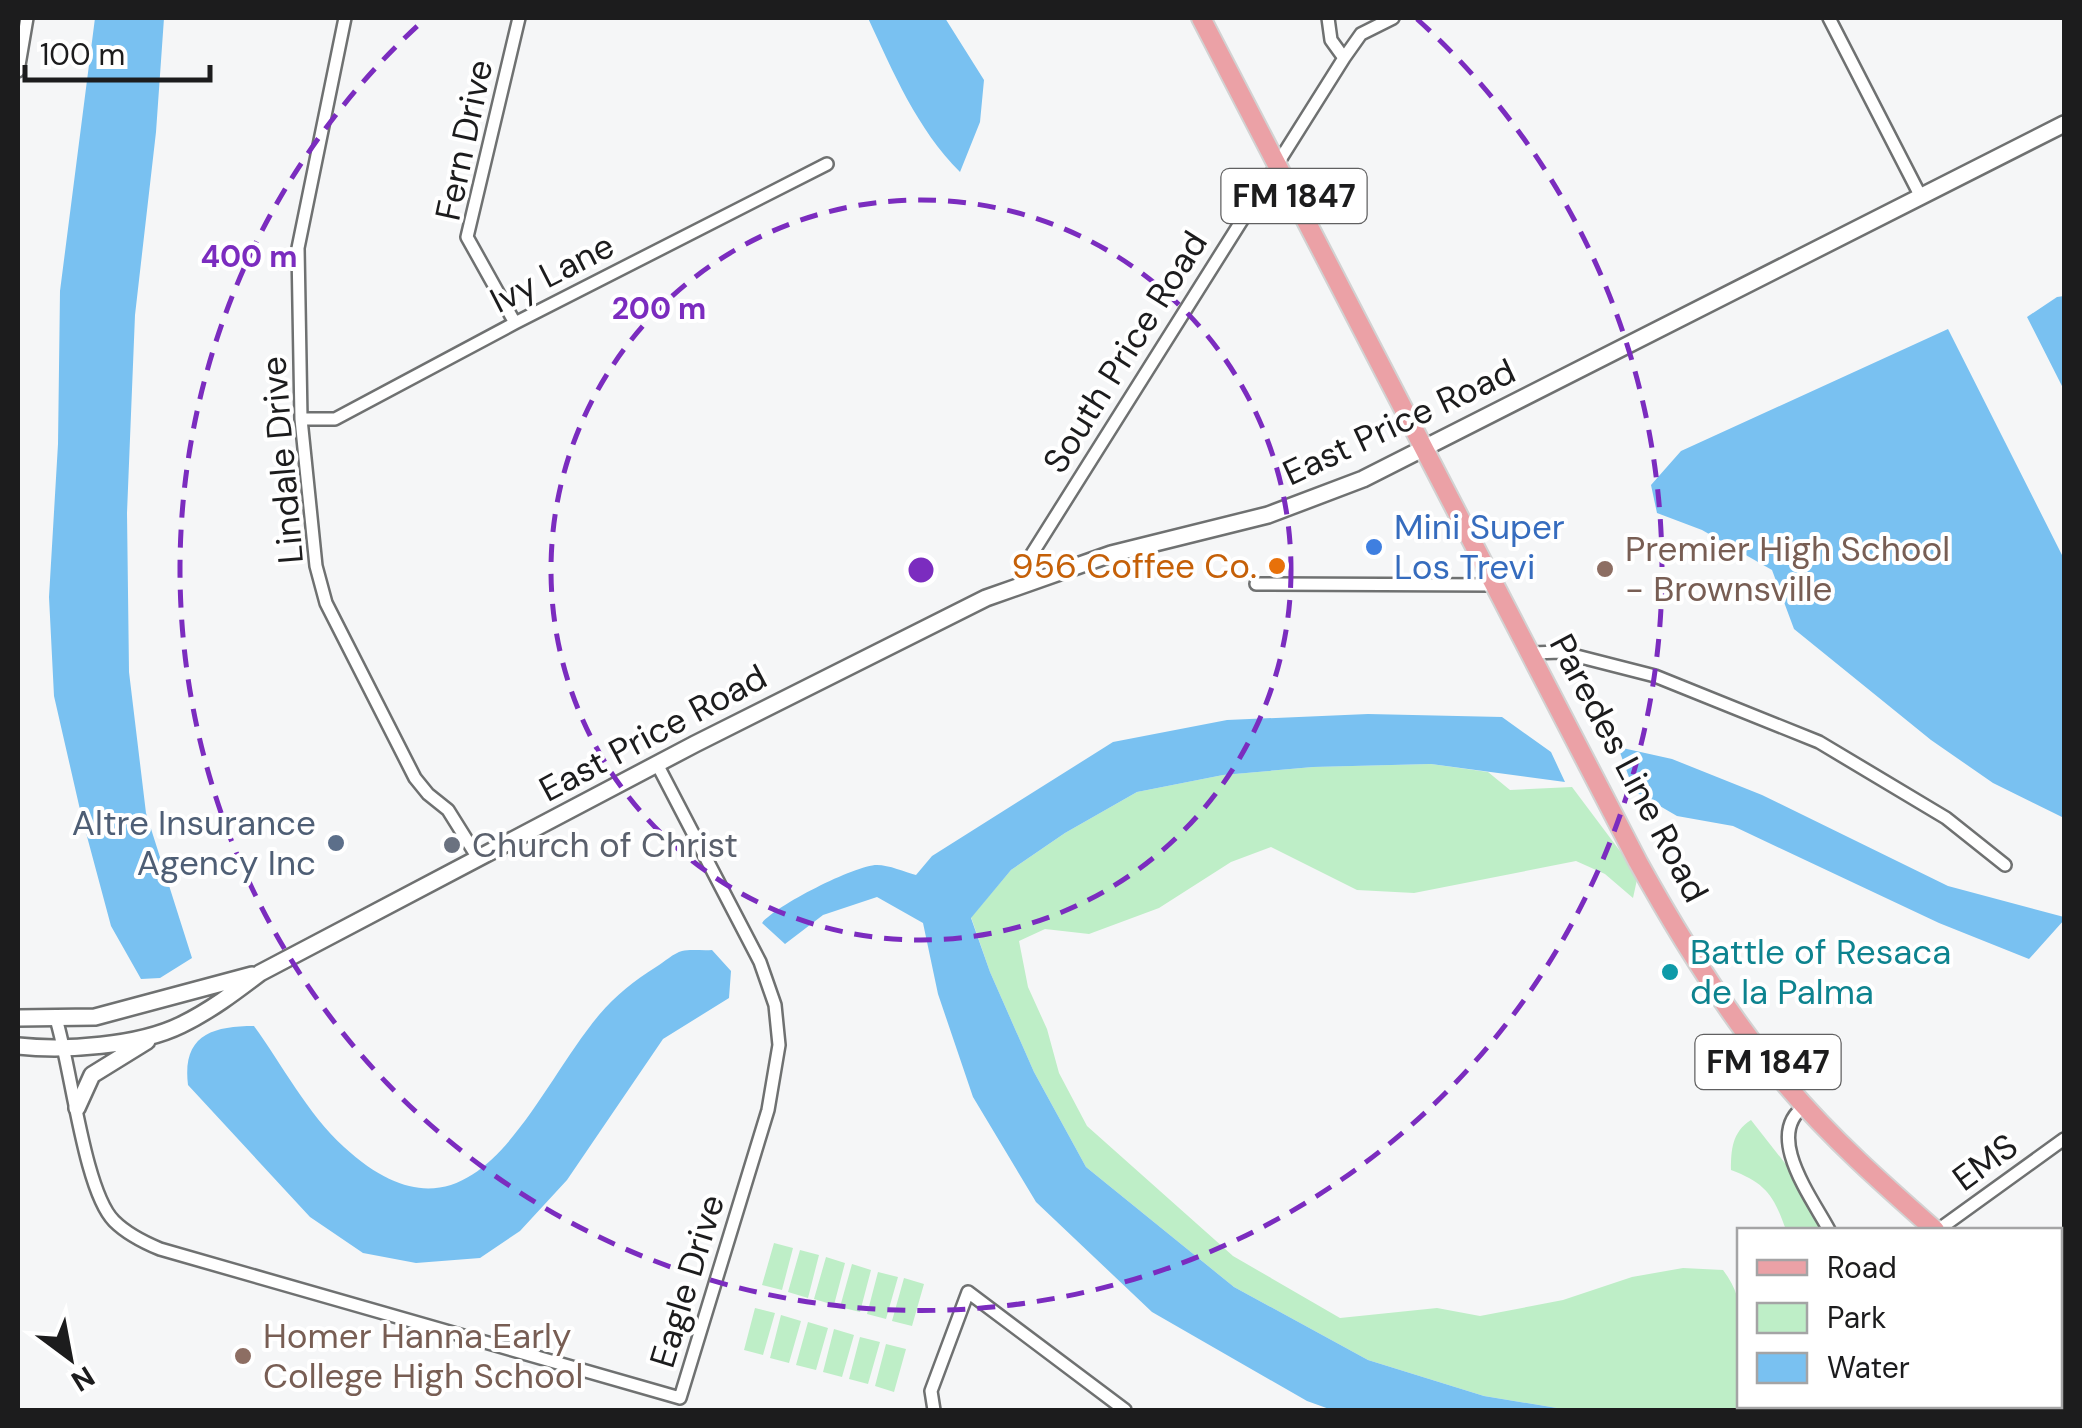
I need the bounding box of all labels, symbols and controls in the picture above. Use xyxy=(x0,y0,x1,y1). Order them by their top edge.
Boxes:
scale bar xyxy=(25,20,210,82)
text: 100 m xyxy=(40,35,125,74)
street label: Fern Drive xyxy=(425,55,503,225)
road number: FM 1847 xyxy=(1222,169,1366,223)
street label: Ivy Lane xyxy=(482,222,622,324)
street label: South Price Road xyxy=(1032,223,1218,481)
text: 400 m xyxy=(200,237,298,276)
text: 200 m xyxy=(612,289,706,328)
street label: East Price Road xyxy=(1276,348,1522,496)
street label: Lindale Drive xyxy=(250,354,314,566)
place label: Mini Super Los Trevi xyxy=(1394,504,1565,590)
place label: Premier High School - Brownsville xyxy=(1625,526,1950,612)
marker: Mini Super Los Trevi xyxy=(1363,536,1385,558)
place label: 956 Coffee Co. xyxy=(1012,543,1257,589)
centre of rings xyxy=(903,552,939,588)
marker: 956 Coffee Co. xyxy=(1266,555,1288,577)
marker: Premier High School - Brownsville xyxy=(1594,558,1616,580)
street label: Paredes Line Road xyxy=(1539,626,1719,910)
street label: East Price Road xyxy=(531,654,775,812)
place label: Altre Insurance Agency Inc xyxy=(72,800,316,886)
place label: Church of Christ xyxy=(472,822,738,868)
marker: Altre Insurance Agency Inc xyxy=(325,832,347,854)
marker: Church of Christ xyxy=(441,834,463,856)
place label: Battle of Resaca de la Palma xyxy=(1690,929,1951,1015)
marker: Battle of Resaca de la Palma xyxy=(1659,961,1681,983)
road number: FM 1847 xyxy=(1696,1035,1840,1089)
street label: EMS xyxy=(1943,1123,2027,1201)
street label: Eagle Drive xyxy=(639,1189,735,1373)
legend xyxy=(1737,1228,2062,1408)
text: Road xyxy=(1827,1248,1897,1287)
text: Park xyxy=(1827,1298,1886,1337)
north arrow xyxy=(20,1308,120,1408)
place label: Homer Hanna Early College High School xyxy=(263,1313,583,1399)
marker: Homer Hanna Early College High School xyxy=(232,1345,254,1367)
text: Water xyxy=(1827,1348,1910,1387)
text: N xyxy=(65,1358,101,1400)

